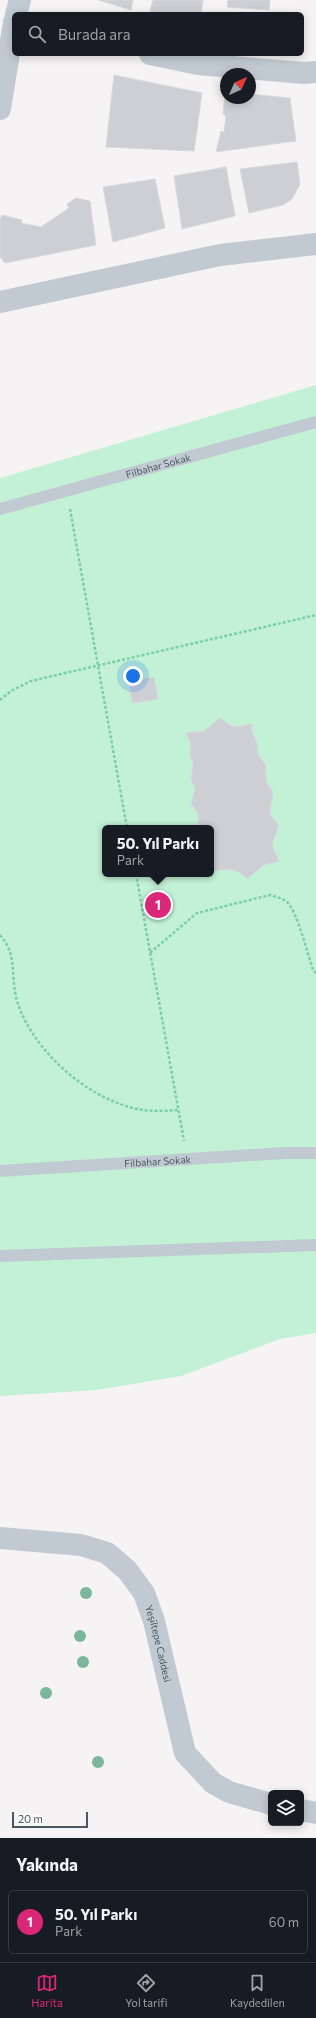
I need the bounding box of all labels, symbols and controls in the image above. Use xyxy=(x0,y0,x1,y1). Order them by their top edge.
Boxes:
search box xyxy=(12,12,304,56)
icon: search xyxy=(26,23,48,45)
text: Burada ara xyxy=(58,25,131,43)
north arrow xyxy=(220,68,256,104)
street label: Filbahar Sokak xyxy=(124,451,192,480)
your location xyxy=(123,666,143,686)
popup xyxy=(102,825,214,877)
text: 50. Yıl Parkı xyxy=(117,834,199,852)
text: Park xyxy=(117,852,144,868)
pin: 1 xyxy=(145,890,171,920)
street label: Filbahar Sokak xyxy=(124,1153,192,1169)
street label: Yeşiltepe Caddesi xyxy=(143,1603,174,1683)
map controls xyxy=(268,1790,304,1826)
button: layers xyxy=(268,1790,304,1826)
scale bar xyxy=(12,1810,88,1829)
text: 20 m xyxy=(18,1812,43,1825)
text: Yakında xyxy=(16,1854,78,1875)
text: 50. Yıl Parkı xyxy=(55,1905,137,1923)
text: 1 xyxy=(27,1914,33,1930)
text: 60 m xyxy=(269,1914,299,1930)
text: Park xyxy=(55,1923,82,1939)
tab: Harita xyxy=(31,1972,63,2009)
tab: Yol tarifi xyxy=(125,1972,167,2009)
tab: Kaydedilen xyxy=(230,1972,285,2009)

